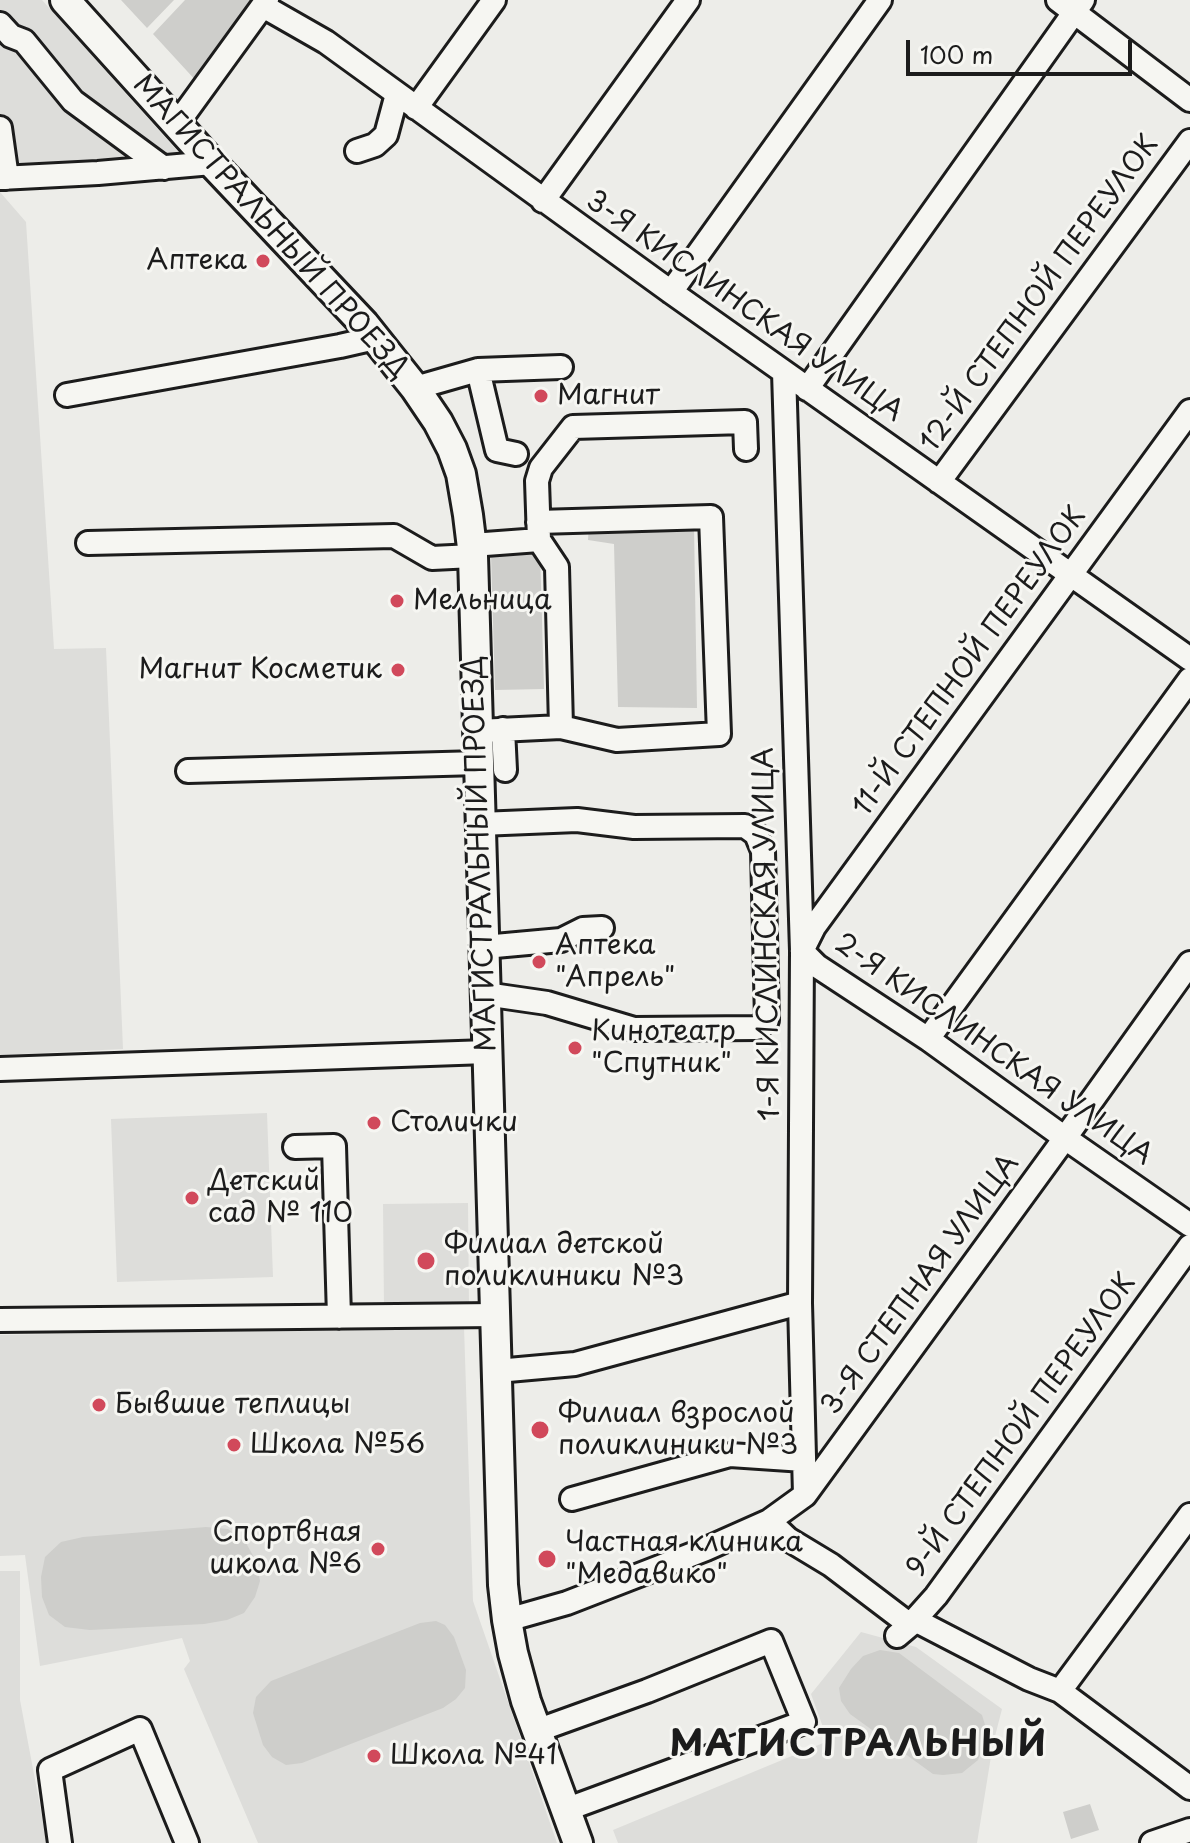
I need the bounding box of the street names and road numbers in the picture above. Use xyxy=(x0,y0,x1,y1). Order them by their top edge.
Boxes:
street label: МАГИСТРАЛЬНЫЙ ПРОЕЗД xyxy=(125,69,415,385)
street label: 12-Й СТЕПНОЙ ПЕРЕУЛОК xyxy=(914,129,1166,459)
street label: 3-Я КИСЛИНСКАЯ УЛИЦА xyxy=(579,184,909,430)
street label: 11-Й СТЕПНОЙ ПЕРЕУЛОК xyxy=(846,501,1094,823)
street label: МАГИСТРАЛЬНЫЙ ПРОЕЗД xyxy=(457,656,505,1052)
street label: 1-Я КИСЛИНСКАЯ УЛИЦА xyxy=(748,747,788,1121)
street label: 2-Я КИСЛИНСКАЯ УЛИЦА xyxy=(828,927,1158,1173)
street label: 3-Я СТЕПНАЯ УЛИЦА xyxy=(815,1148,1027,1422)
street label: 9-Й СТЕПНОЙ ПЕРЕУЛОК xyxy=(900,1268,1144,1584)

